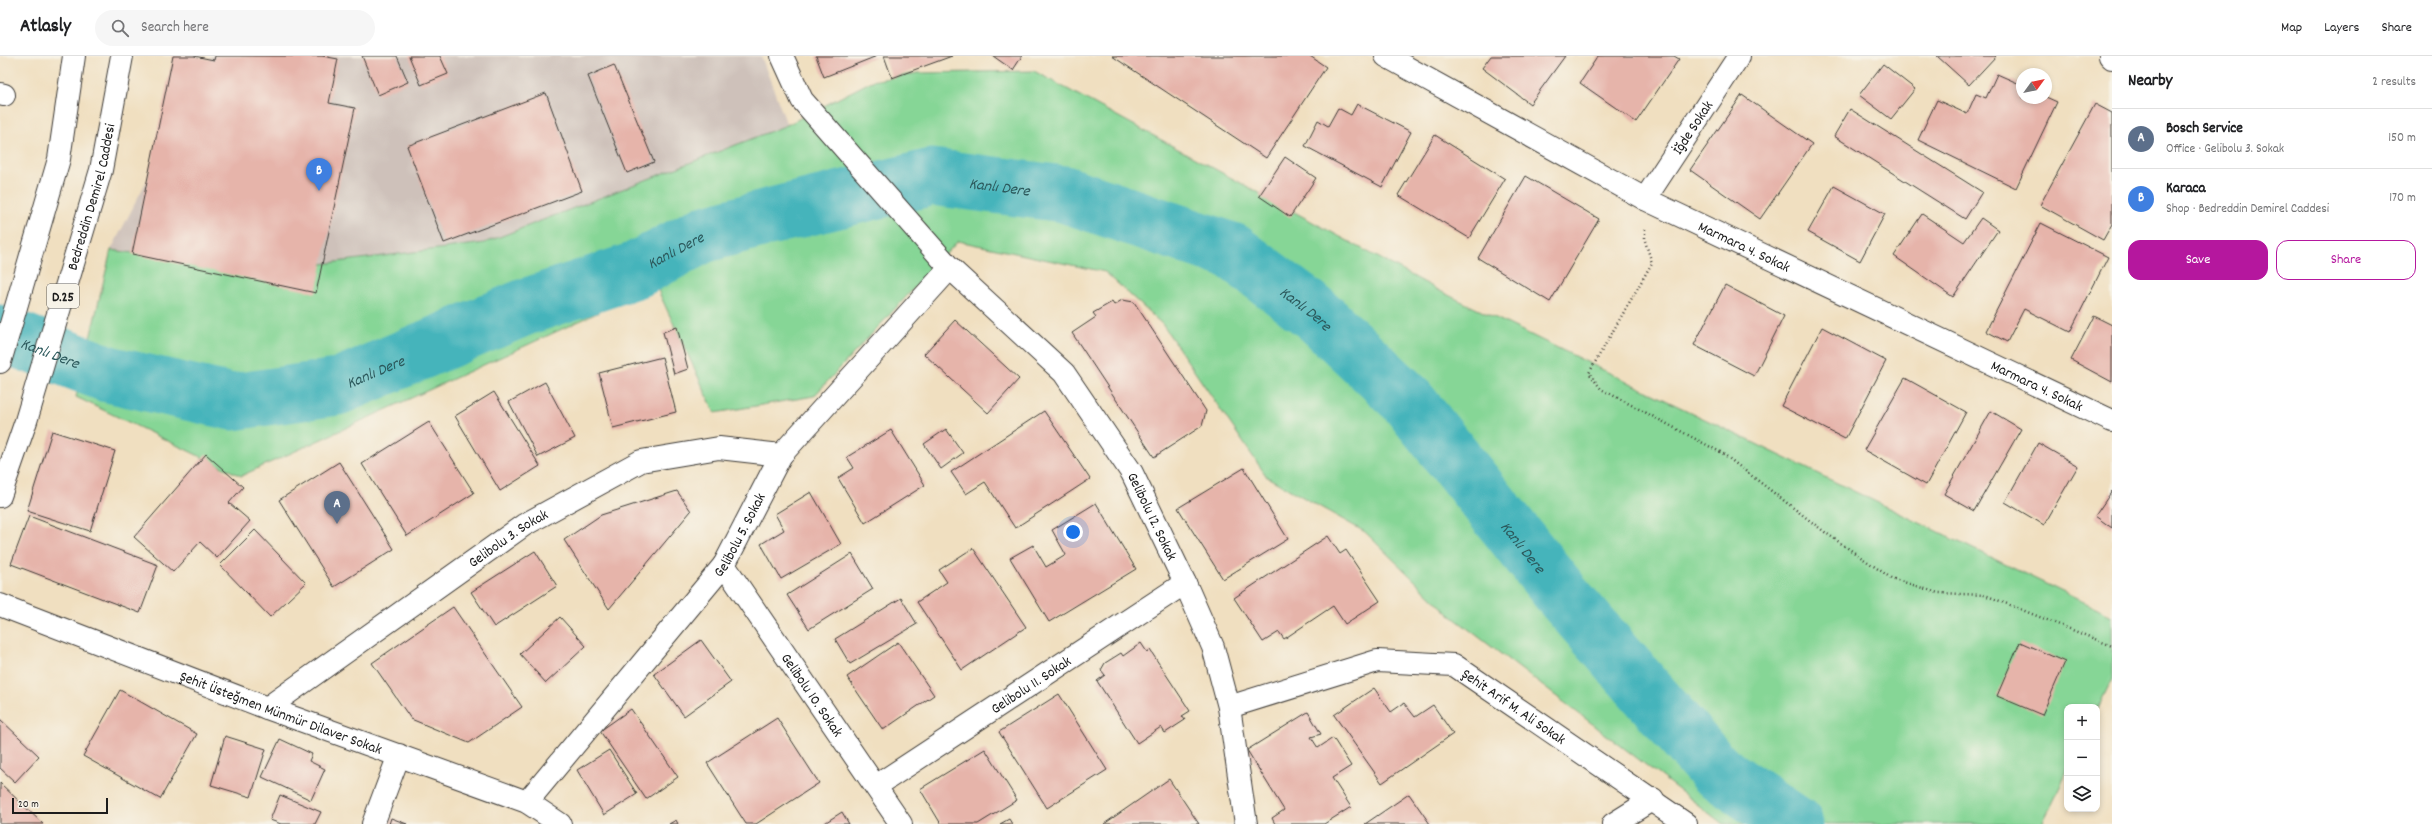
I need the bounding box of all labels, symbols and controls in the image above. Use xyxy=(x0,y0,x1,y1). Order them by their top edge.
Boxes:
search box xyxy=(95,10,375,46)
text: Atlasly xyxy=(20,14,71,41)
icon: search xyxy=(109,17,131,39)
text: Search here xyxy=(141,17,209,39)
text: Map xyxy=(2281,18,2302,38)
text: Layers xyxy=(2324,18,2359,38)
text: Share xyxy=(2381,18,2412,38)
north arrow xyxy=(2016,68,2052,104)
text: Nearby xyxy=(2128,70,2172,94)
text: 2 results xyxy=(2372,73,2416,92)
street label: İğde Sokak xyxy=(1668,97,1720,160)
text: Bosch Service xyxy=(2166,118,2243,140)
street label: Bedreddin Demirel Caddesi xyxy=(63,122,122,273)
text: A xyxy=(2137,129,2145,148)
text: 150 m xyxy=(2388,129,2416,148)
text: Office · Gelibolu 3. Sokak xyxy=(2166,140,2284,159)
pin: B xyxy=(306,158,332,191)
water label: Kanlı Dere xyxy=(967,173,1032,204)
text: Karaca xyxy=(2166,178,2206,200)
text: B xyxy=(2138,189,2144,208)
text: 170 m xyxy=(2389,189,2416,208)
text: Shop · Bedreddin Demirel Caddesi xyxy=(2166,200,2329,219)
street label: Marmara 4. Sokak xyxy=(1694,217,1793,279)
water label: Kanlı Dere xyxy=(644,227,709,276)
button: Save xyxy=(2128,240,2268,280)
button: Share xyxy=(2276,240,2416,280)
water label: Kanlı Dere xyxy=(1274,282,1337,338)
road number: D.25 xyxy=(47,284,79,308)
water label: Kanlı Dere xyxy=(17,333,83,376)
water label: Kanlı Dere xyxy=(343,350,409,396)
street label: Marmara 4. Sokak xyxy=(1986,356,2086,419)
street label: Gelibolu 12. Sokak xyxy=(1120,469,1182,565)
street label: Gelibolu 5. Sokak xyxy=(709,490,772,583)
pin: A xyxy=(324,491,350,524)
street label: Gelibolu 3. Sokak xyxy=(464,505,553,574)
water label: Kanlı Dere xyxy=(1494,517,1550,580)
your location xyxy=(1063,522,1083,542)
street label: Gelibolu 10. Sokak xyxy=(774,649,847,742)
street label: Gelibolu 11. Sokak xyxy=(987,652,1076,721)
street label: Şehit Arif M. Ali Sokak xyxy=(1456,664,1570,751)
street label: Şehit Üsteğmen Münmür Dilaver Sokak xyxy=(176,666,385,762)
map controls xyxy=(2064,704,2100,812)
button: + xyxy=(2064,704,2100,740)
button: − xyxy=(2064,740,2100,776)
button: layers xyxy=(2064,776,2100,812)
scale bar xyxy=(12,796,108,815)
text: 20 m xyxy=(18,797,39,813)

